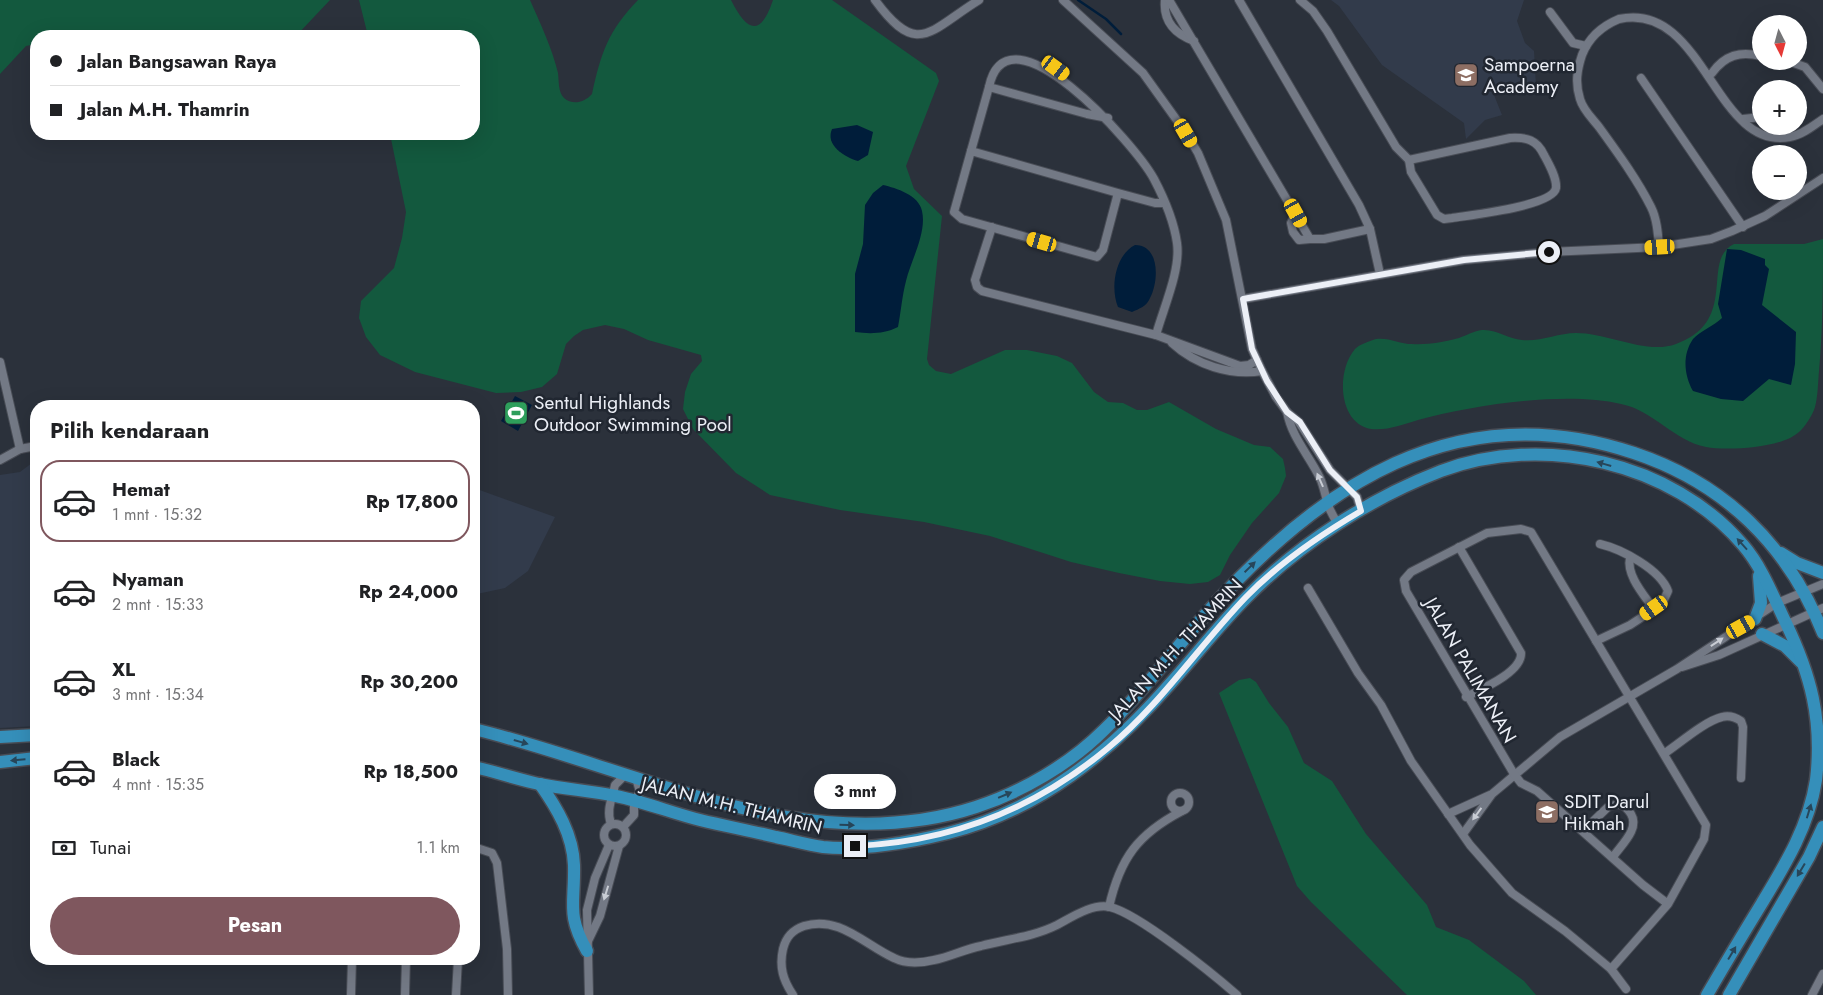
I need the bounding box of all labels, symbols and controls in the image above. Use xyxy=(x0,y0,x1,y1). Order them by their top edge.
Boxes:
north arrow xyxy=(1752,15,1808,70)
map controls xyxy=(1752,15,1807,200)
text: Jalan Bangsawan Raya xyxy=(80,48,277,75)
place label: Sampoerna Academy xyxy=(1484,51,1575,100)
car xyxy=(1039,53,1072,83)
school or university icon: Sampoerna Academy xyxy=(1453,62,1479,88)
button: + xyxy=(1752,80,1807,135)
text: Jalan M.H. Thamrin xyxy=(80,96,250,123)
car xyxy=(1172,116,1199,150)
button: − xyxy=(1752,145,1807,200)
car xyxy=(1282,196,1309,230)
car xyxy=(1025,231,1058,253)
car xyxy=(1644,239,1675,255)
route start xyxy=(1538,241,1560,263)
place label: Sentul Highlands Outdoor Swimming Pool xyxy=(534,389,732,438)
sports icon: Sentul Highlands Outdoor Swimming Pool xyxy=(503,400,529,426)
text: Pilih kendaraan xyxy=(50,414,209,446)
one-way arrow xyxy=(1596,459,1611,467)
one-way arrow xyxy=(1316,473,1324,487)
text: Hemat xyxy=(112,476,170,503)
icon: car xyxy=(52,479,97,524)
text: Rp 17,800 xyxy=(366,488,458,515)
text: 1 mnt · 15:32 xyxy=(112,503,202,526)
one-way arrow xyxy=(1736,539,1748,551)
one-way arrow xyxy=(1244,561,1256,573)
text: Nyaman xyxy=(112,566,184,593)
icon: car xyxy=(52,569,97,614)
street label: JALAN M.H. THAMRIN xyxy=(1100,572,1249,729)
text: Rp 24,000 xyxy=(359,578,458,605)
street label: JALAN PALIMANAN xyxy=(1416,590,1523,748)
text: 2 mnt · 15:33 xyxy=(112,593,204,616)
car xyxy=(1637,593,1670,623)
car xyxy=(1724,613,1757,641)
one-way arrow xyxy=(1711,637,1724,647)
text: XL xyxy=(112,656,135,683)
icon: car xyxy=(52,659,97,704)
text: Rp 30,200 xyxy=(360,668,458,695)
text: 3 mnt · 15:34 xyxy=(112,683,204,706)
one-way arrow xyxy=(513,738,528,746)
text: Black xyxy=(112,746,160,773)
icon: car xyxy=(52,749,97,794)
one-way arrow xyxy=(10,756,26,764)
text: Rp 18,500 xyxy=(363,758,458,785)
street label: JALAN M.H. THAMRIN xyxy=(636,769,825,841)
text: 4 mnt · 15:35 xyxy=(112,773,204,796)
callout: 3 mnt xyxy=(814,774,896,808)
text: 3 mnt xyxy=(834,780,876,803)
place label: SDIT Darul Hikmah xyxy=(1564,788,1649,837)
one-way arrow xyxy=(998,790,1012,798)
school or university icon: SDIT Darul Hikmah xyxy=(1534,799,1560,825)
one-way arrow xyxy=(1806,803,1813,818)
one-way arrow xyxy=(1472,807,1482,821)
one-way arrow xyxy=(839,821,855,829)
icon: cash xyxy=(50,834,78,862)
text: Tunai xyxy=(90,834,131,861)
route end xyxy=(844,835,866,857)
text: 1.1 km xyxy=(416,836,460,859)
one-way arrow xyxy=(1796,864,1805,877)
one-way arrow xyxy=(601,885,609,900)
button: Pesan xyxy=(50,897,460,955)
one-way arrow xyxy=(1727,947,1736,960)

